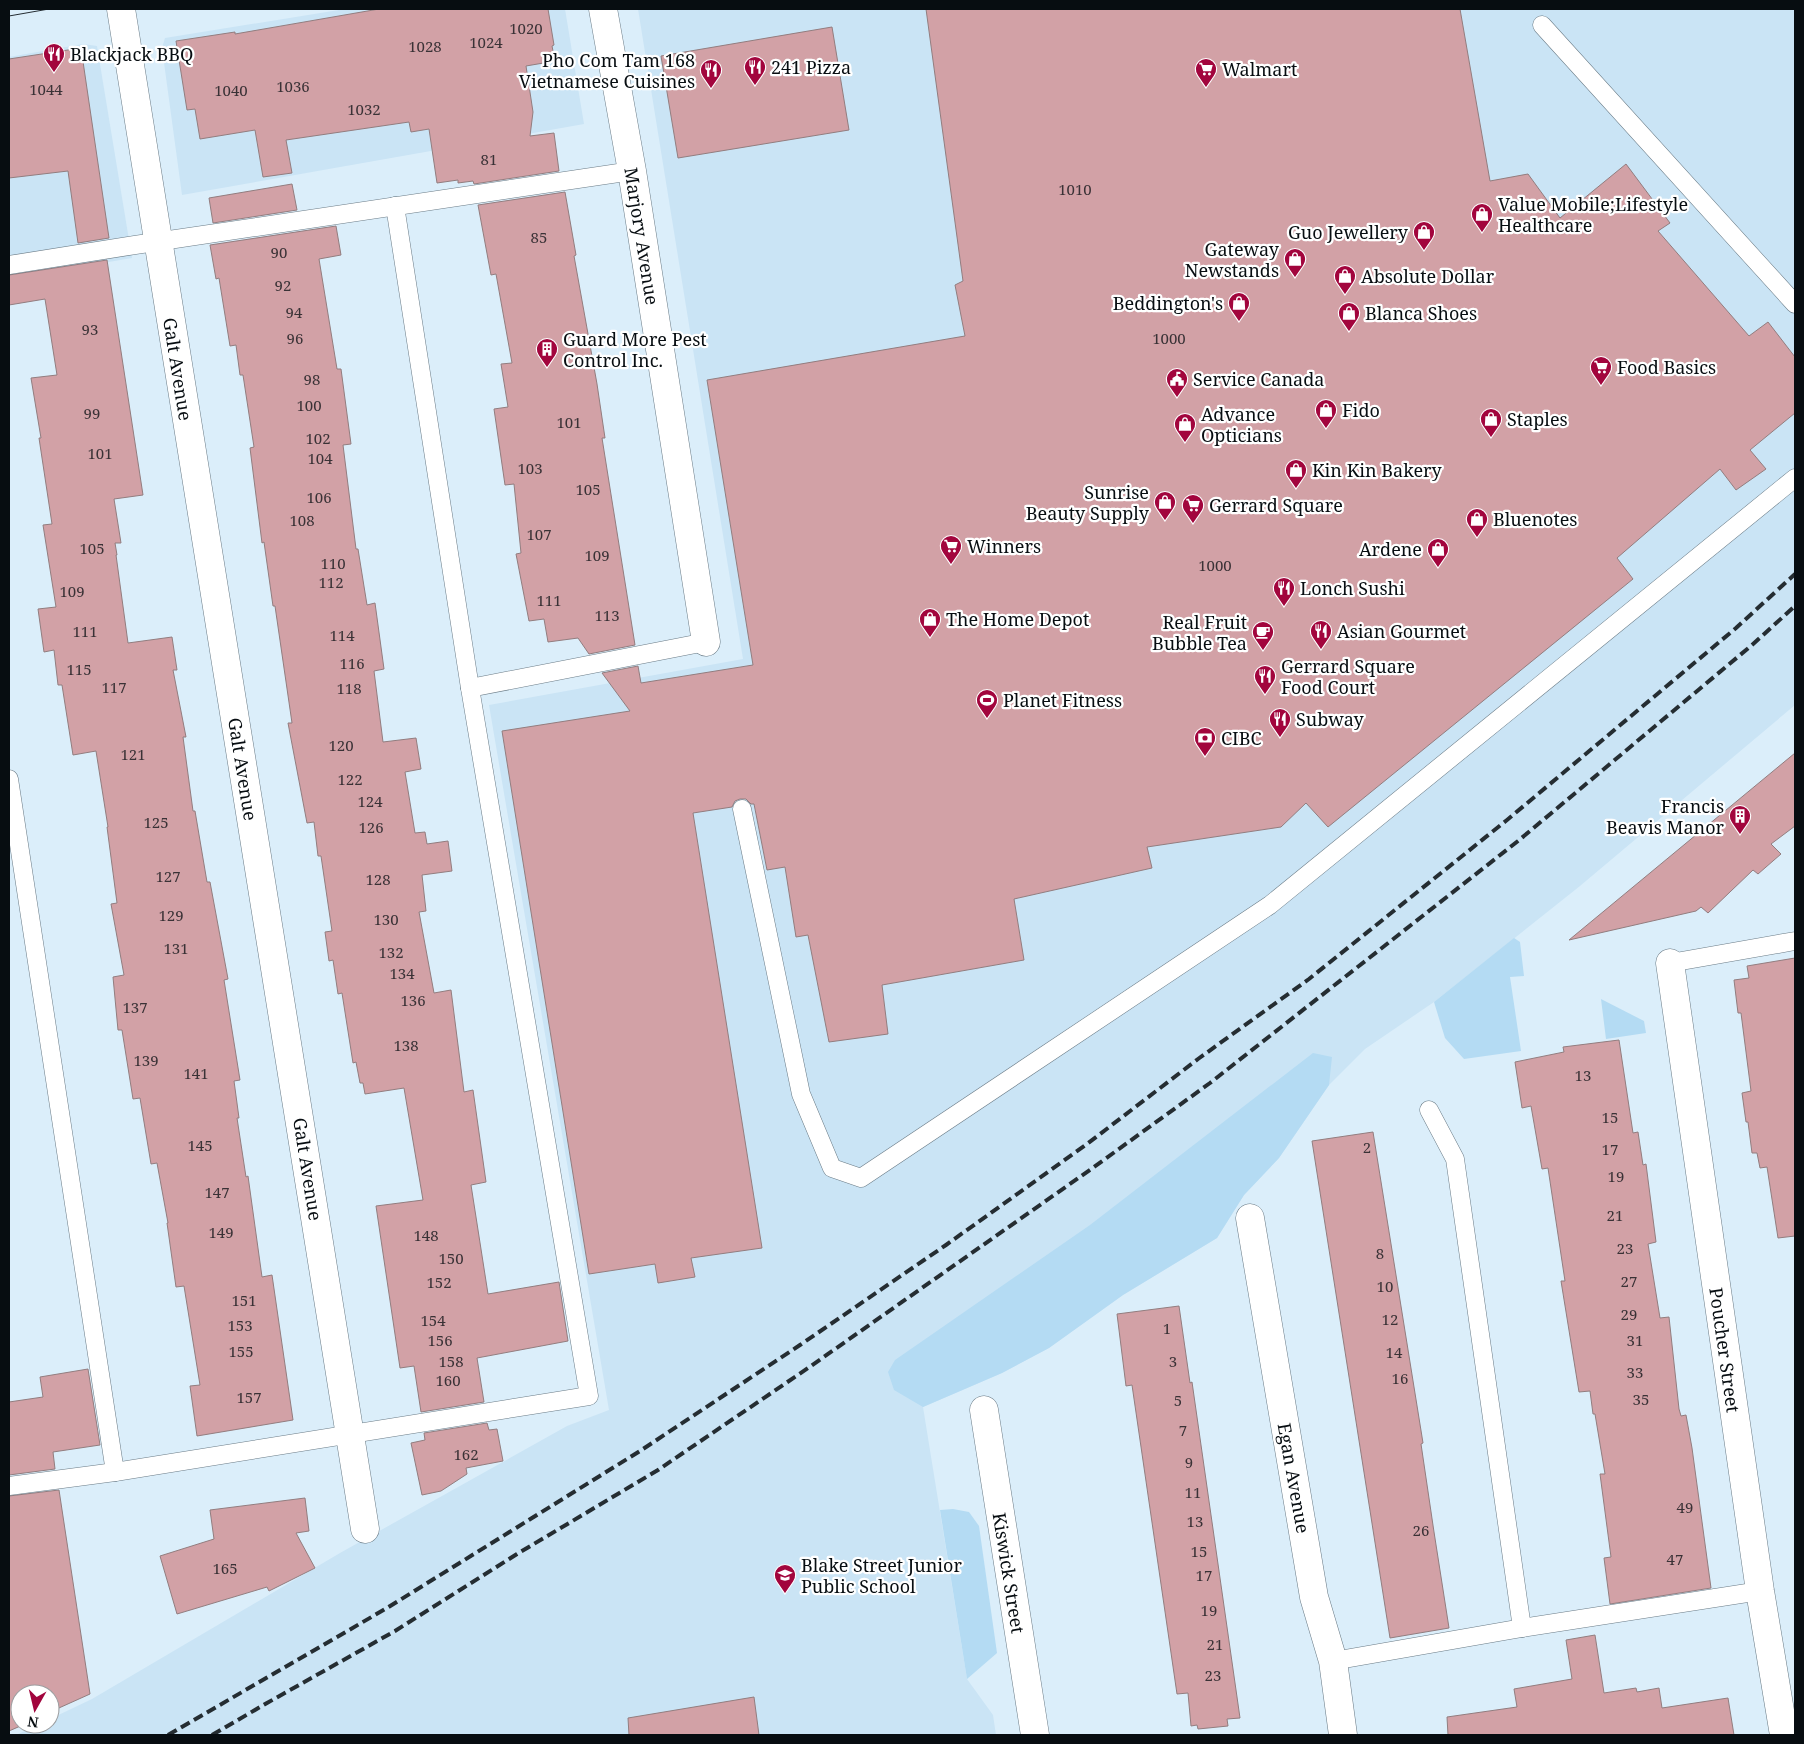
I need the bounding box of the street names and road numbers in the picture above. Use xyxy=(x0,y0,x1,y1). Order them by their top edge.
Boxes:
street label: Marjory Avenue xyxy=(619,166,665,306)
street label: Galt Avenue xyxy=(158,316,198,422)
street label: Galt Avenue xyxy=(223,716,263,822)
street label: Galt Avenue xyxy=(288,1116,328,1222)
street label: Poucher Street xyxy=(1704,1286,1746,1414)
street label: Egan Avenue xyxy=(1272,1421,1316,1535)
street label: Kiswick Street xyxy=(988,1511,1030,1635)

